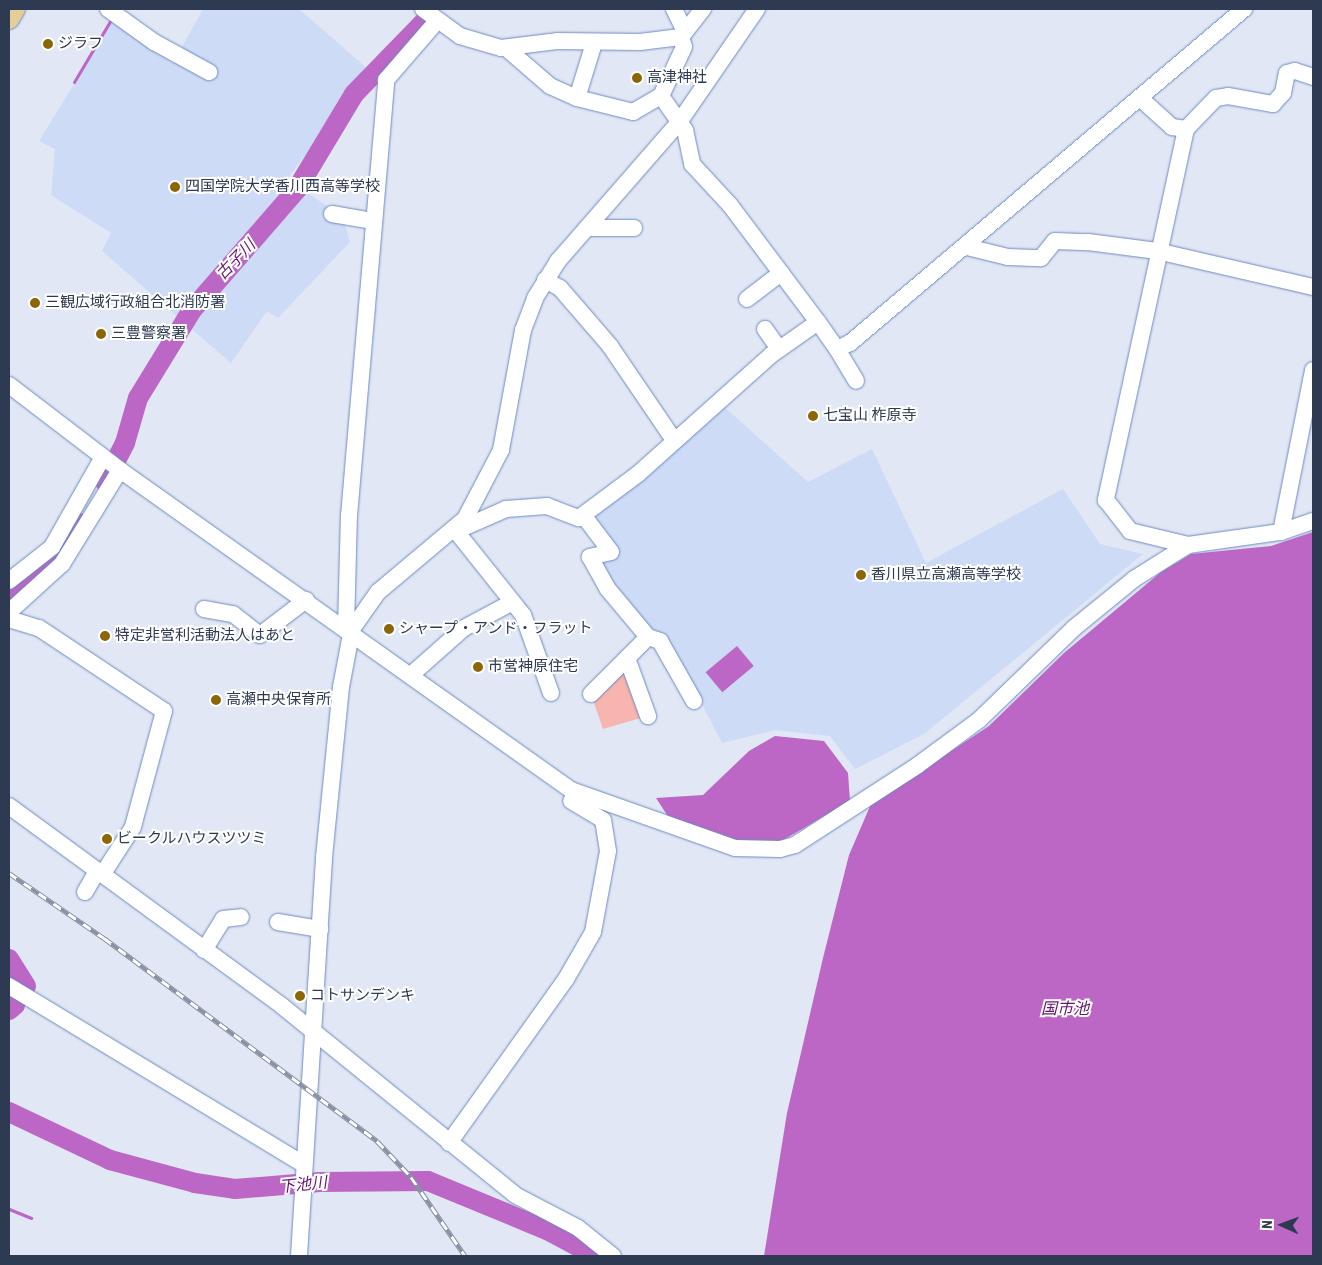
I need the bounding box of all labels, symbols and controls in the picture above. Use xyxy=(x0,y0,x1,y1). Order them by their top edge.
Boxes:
place label: ジラフ xyxy=(58,35,103,53)
marker: ジラフ xyxy=(42,38,54,50)
place label: 高津神社 xyxy=(647,69,707,87)
marker: 高津神社 xyxy=(631,72,643,84)
place label: 四国学院大学香川西高等学校 xyxy=(185,178,380,196)
marker: 四国学院大学香川西高等学校 xyxy=(169,181,181,193)
water label: 古子川 xyxy=(212,236,260,284)
place label: 三観広域行政組合北消防署 xyxy=(45,294,225,312)
marker: 三観広域行政組合北消防署 xyxy=(29,297,41,309)
place label: 三豊警察署 xyxy=(111,325,186,343)
marker: 三豊警察署 xyxy=(95,328,107,340)
place label: 七宝山 柞原寺 xyxy=(823,407,916,425)
marker: 七宝山 柞原寺 xyxy=(807,410,819,422)
place label: 香川県立高瀬高等学校 xyxy=(871,566,1021,584)
marker: 香川県立高瀬高等学校 xyxy=(855,569,867,581)
place label: シャープ・アンド・フラット xyxy=(399,620,594,638)
marker: シャープ・アンド・フラット xyxy=(383,623,395,635)
place label: 特定非営利活動法人はあと xyxy=(115,627,295,645)
marker: 特定非営利活動法人はあと xyxy=(99,630,111,642)
place label: 市営神原住宅 xyxy=(488,658,578,676)
marker: 市営神原住宅 xyxy=(472,661,484,673)
place label: 高瀬中央保育所 xyxy=(226,691,331,709)
marker: 高瀬中央保育所 xyxy=(210,694,222,706)
place label: ビークルハウスツツミ xyxy=(117,830,267,848)
marker: ビークルハウスツツミ xyxy=(101,833,113,845)
place label: コトサンデンキ xyxy=(310,987,415,1005)
marker: コトサンデンキ xyxy=(294,990,306,1002)
water label: 国市池 xyxy=(1041,999,1089,1019)
water label: 下池川 xyxy=(278,1173,328,1197)
north arrow xyxy=(1257,1200,1307,1250)
text: N xyxy=(1259,1220,1275,1229)

